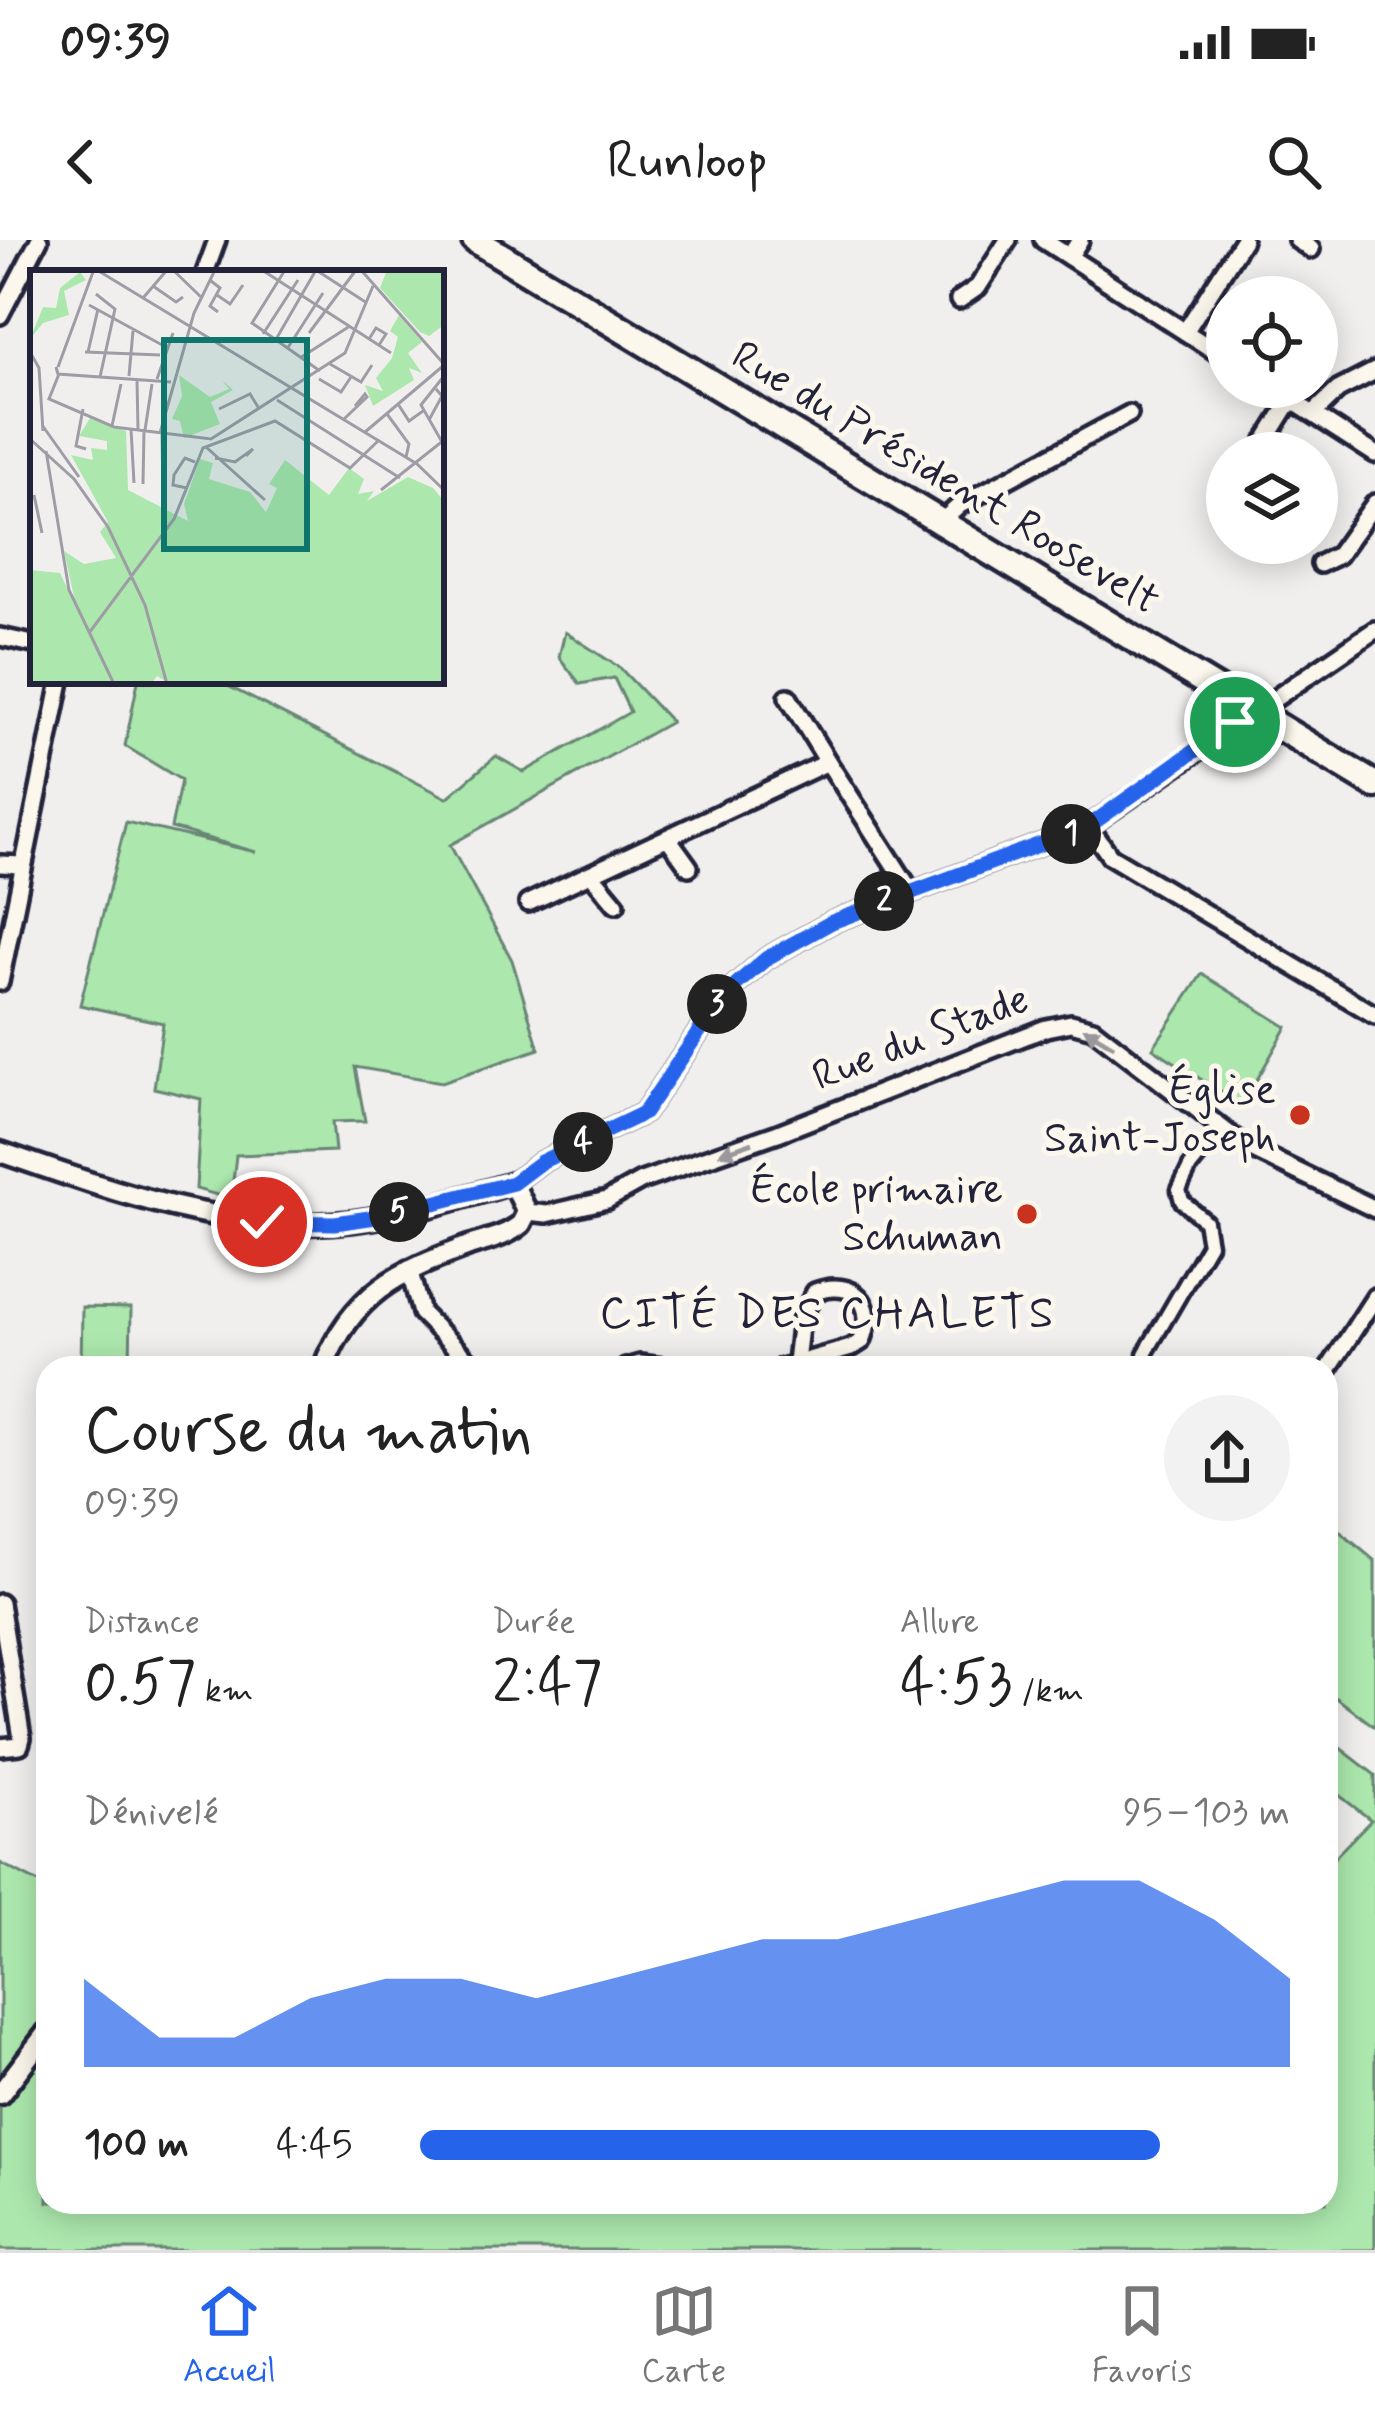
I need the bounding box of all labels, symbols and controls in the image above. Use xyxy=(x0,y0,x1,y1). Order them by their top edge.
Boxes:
text: 09:39 xyxy=(60,13,171,72)
text: Runloop xyxy=(607,127,768,198)
icon: back xyxy=(48,129,114,195)
icon: search xyxy=(1261,129,1327,195)
inset map xyxy=(30,270,444,684)
map controls xyxy=(1206,276,1338,564)
button: locate xyxy=(1206,276,1338,408)
street label: Rue du Président Roosevelt xyxy=(721,329,1169,629)
button: layers xyxy=(1206,432,1338,564)
pin xyxy=(1184,671,1286,773)
icon: arrive xyxy=(1202,689,1268,755)
pin: 1 xyxy=(1041,804,1101,864)
text: 1 xyxy=(1064,812,1078,856)
pin: 2 xyxy=(854,871,914,931)
text: 2 xyxy=(876,879,892,923)
street label: Rue du Stade xyxy=(805,973,1037,1105)
pin: 3 xyxy=(687,974,747,1034)
text: 3 xyxy=(710,982,724,1026)
one-way arrow xyxy=(1083,1026,1116,1048)
place label: Église Saint-Joseph xyxy=(1044,1063,1276,1167)
marker: Église Saint-Joseph xyxy=(1287,1102,1313,1128)
pin: 4 xyxy=(553,1112,613,1172)
text: 4 xyxy=(573,1120,593,1164)
one-way arrow xyxy=(717,1139,754,1158)
place label: École primaire Schuman xyxy=(750,1162,1003,1266)
pin xyxy=(211,1171,313,1273)
pin: 5 xyxy=(369,1182,429,1242)
icon: check xyxy=(229,1189,295,1255)
text: 5 xyxy=(389,1190,409,1234)
marker: École primaire Schuman xyxy=(1014,1201,1040,1227)
district label: CITÉ DES CHALETS xyxy=(599,1284,1057,1344)
text: Course du matin xyxy=(84,1390,533,1476)
button: share xyxy=(1164,1395,1290,1521)
text: 09:39 xyxy=(84,1478,180,1529)
text: Distance xyxy=(84,1601,200,1645)
text: Durée xyxy=(492,1601,575,1645)
text: Allure xyxy=(900,1601,979,1645)
text: 0.57 xyxy=(84,1645,196,1724)
text: 2:47 xyxy=(492,1645,603,1724)
text: 4:53 xyxy=(900,1645,1012,1724)
text: km xyxy=(196,1670,253,1714)
text: /km xyxy=(1012,1670,1084,1714)
text: Dénivelé xyxy=(84,1788,218,1839)
text: 95–103 m xyxy=(1123,1788,1290,1839)
text: 100 m xyxy=(84,2120,189,2171)
text: 4:45 xyxy=(276,2120,353,2171)
tab: Accueil xyxy=(183,2278,276,2394)
tab: Carte xyxy=(641,2278,726,2394)
tab: Favoris xyxy=(1092,2278,1192,2394)

